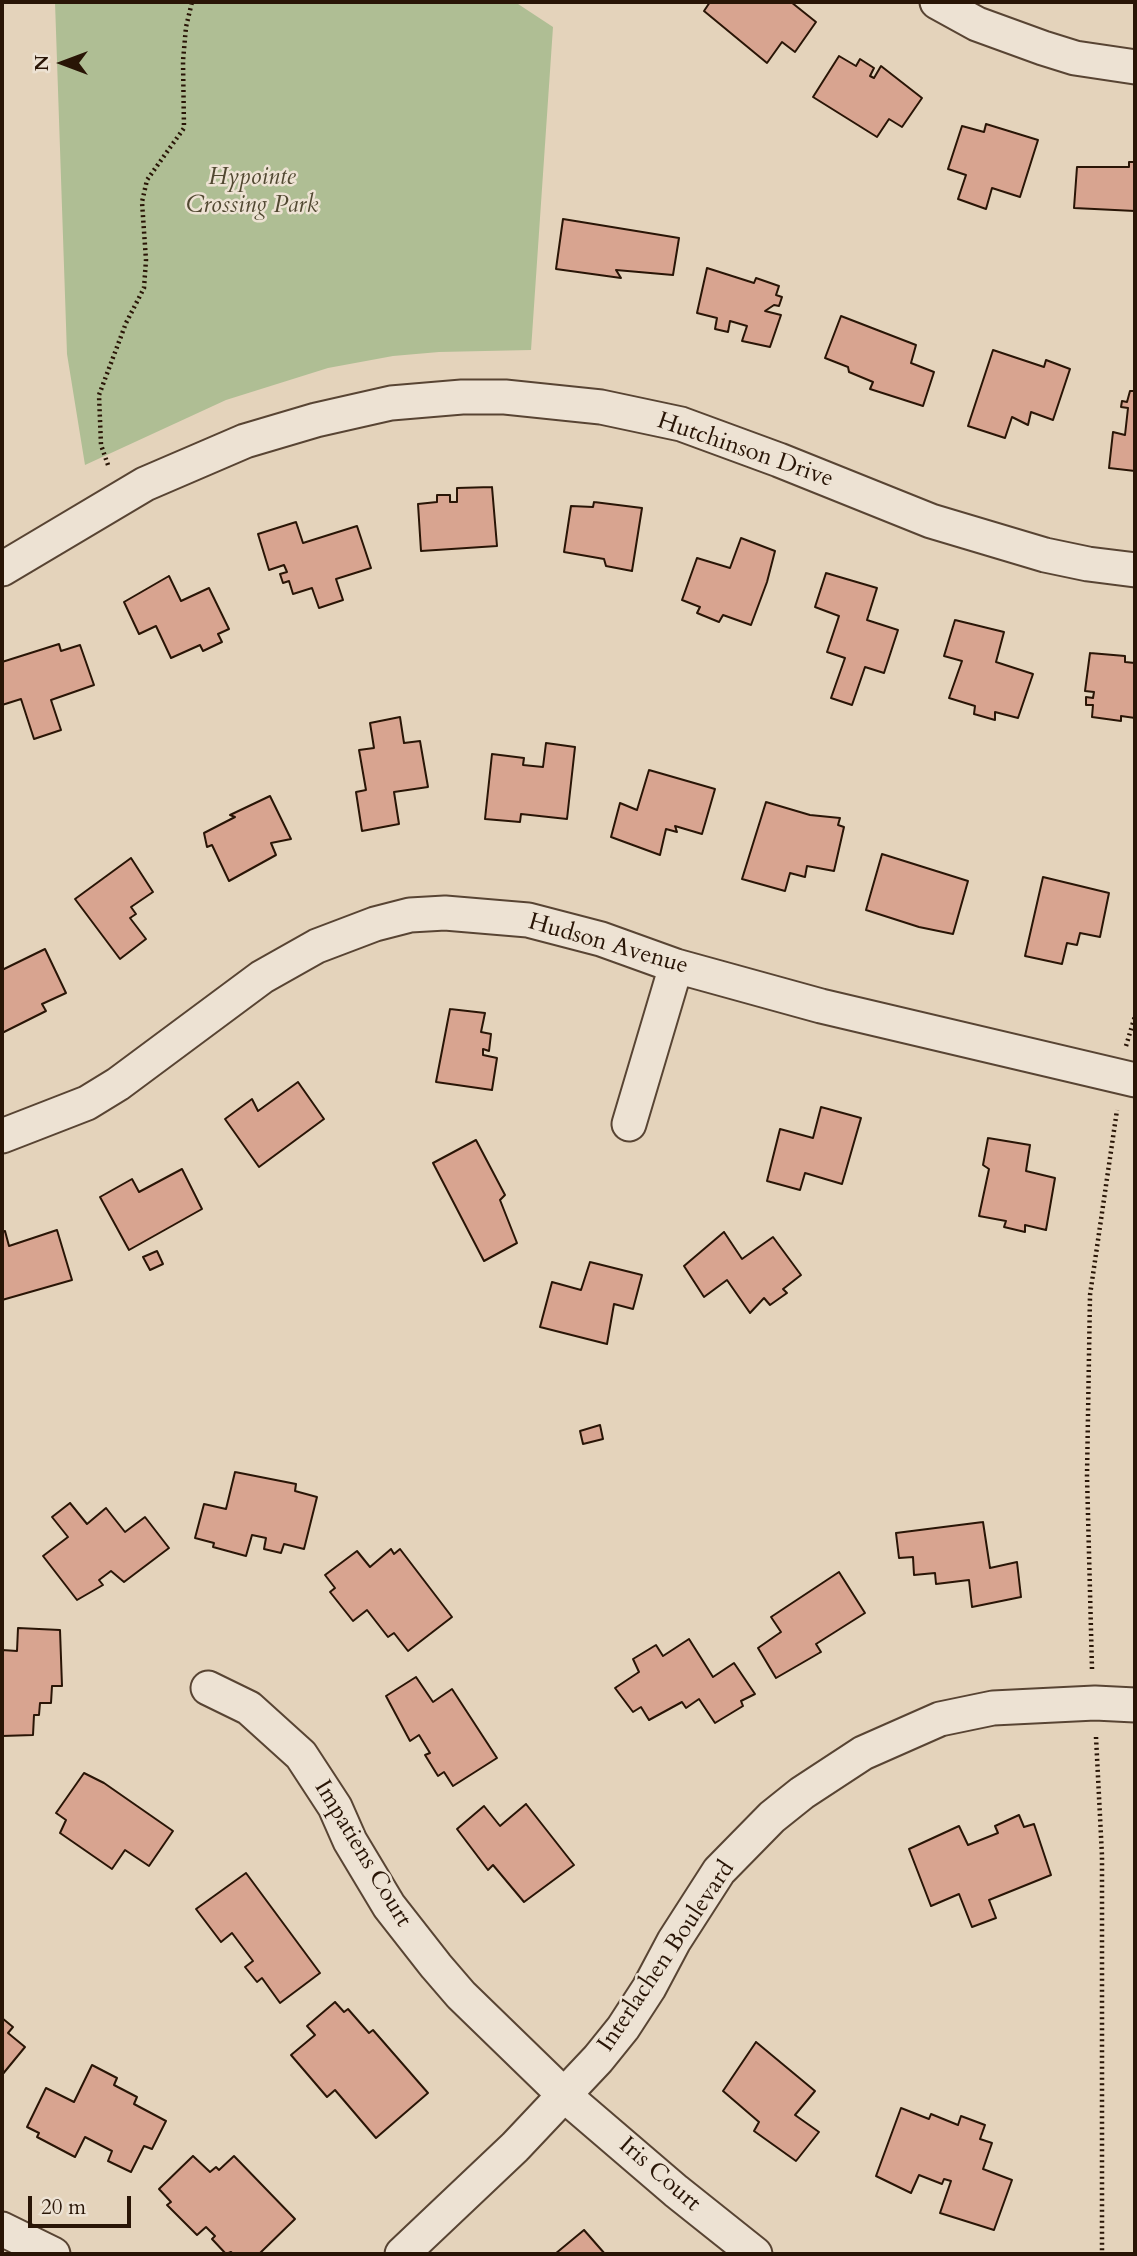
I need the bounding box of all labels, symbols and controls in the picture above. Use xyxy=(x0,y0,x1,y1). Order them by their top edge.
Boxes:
north arrow xyxy=(28,28,98,98)
text: N xyxy=(29,55,55,71)
park label: Hypointe Crossing Park xyxy=(186,164,318,220)
street label: Hutchinson Drive xyxy=(653,407,837,495)
street label: Hudson Avenue xyxy=(525,908,691,982)
street label: Impatiens Court xyxy=(307,1776,417,1932)
street label: Interlachen Boulevard xyxy=(592,1856,742,2058)
street label: Iris Court xyxy=(612,2132,706,2218)
scale bar xyxy=(32,2182,135,2226)
text: 20 m xyxy=(41,2193,86,2222)

